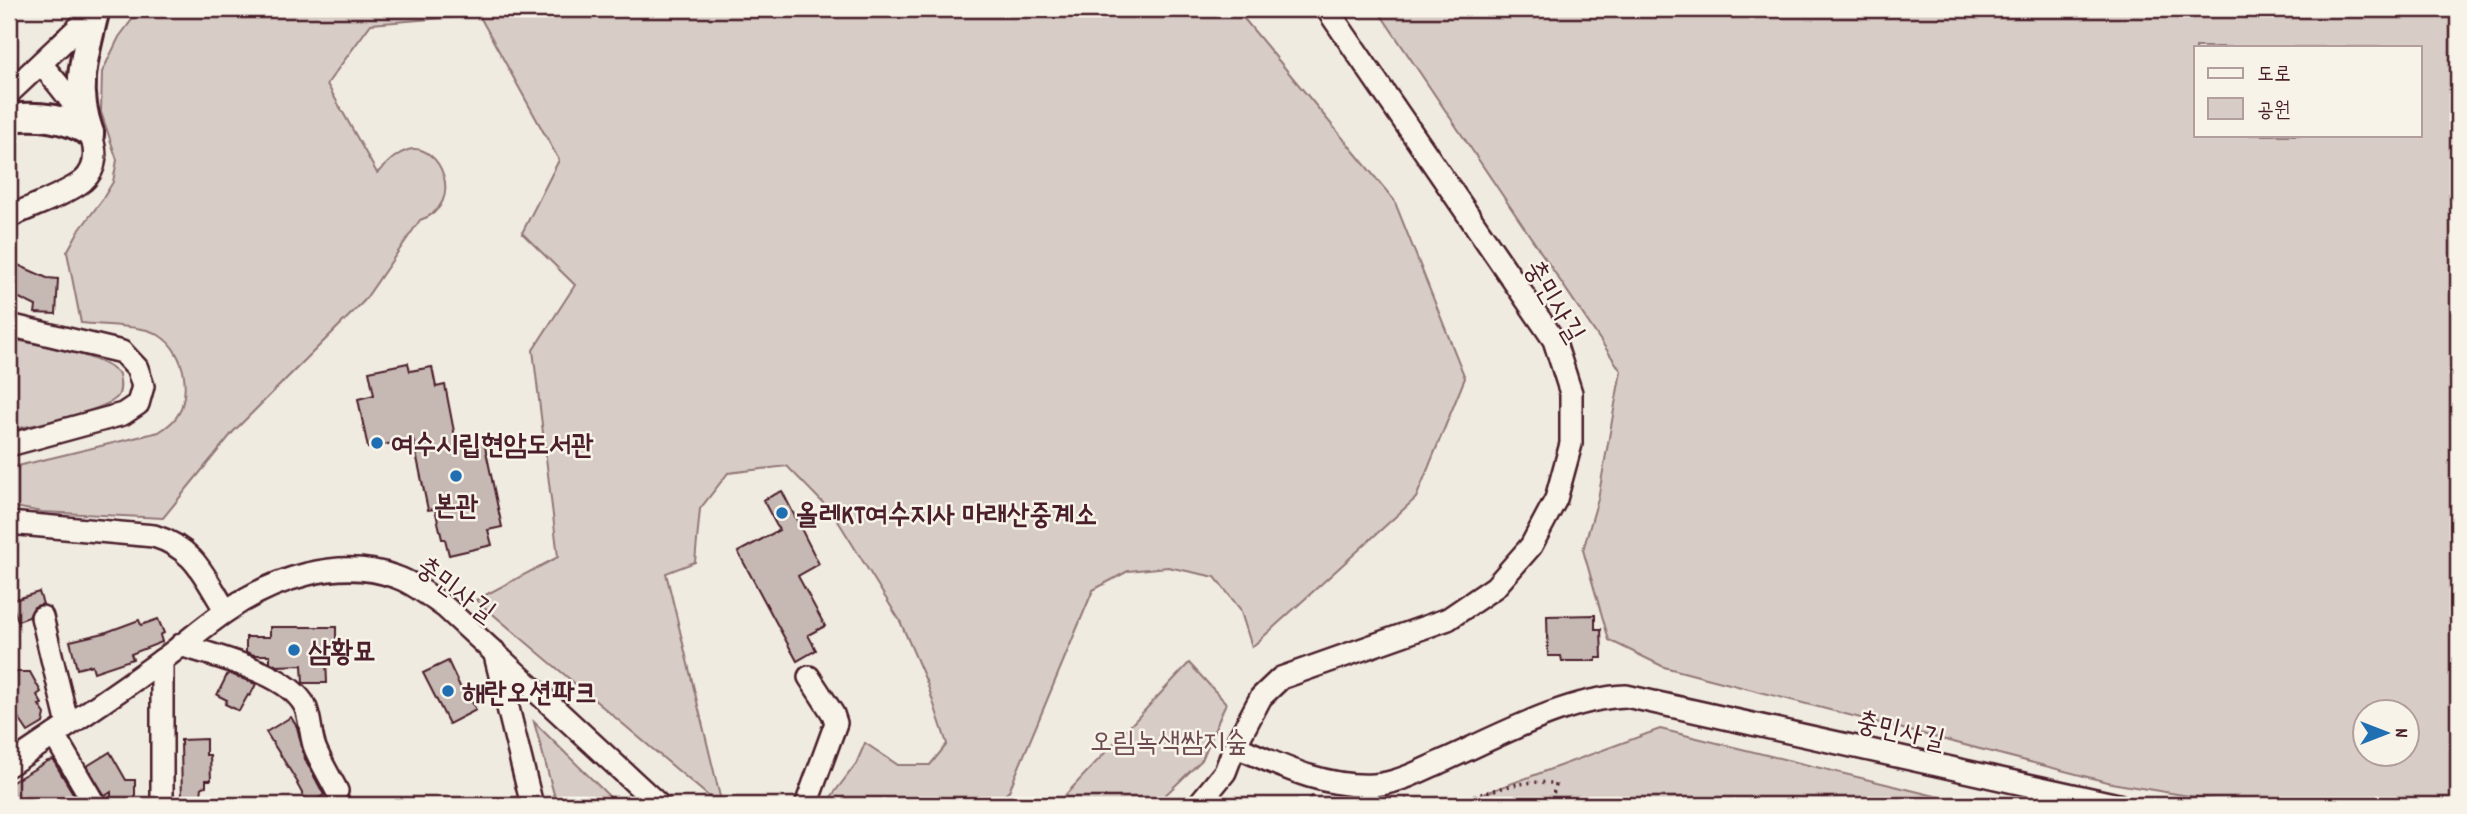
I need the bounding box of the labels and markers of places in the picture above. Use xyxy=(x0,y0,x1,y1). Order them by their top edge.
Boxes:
place label: 여수시립현암도서관 xyxy=(391,428,594,468)
marker: 여수시립현암도서관 xyxy=(369,435,385,451)
marker: 본관 xyxy=(448,468,464,484)
place label: 본관 xyxy=(433,489,479,529)
place label: 올레KT여수지사 마래산중계소 xyxy=(796,498,1097,538)
marker: 올레KT여수지사 마래산중계소 xyxy=(774,505,790,521)
place label: 삼황묘 xyxy=(308,635,376,675)
marker: 삼황묘 xyxy=(286,642,302,658)
place label: 해란오션파크 xyxy=(462,676,597,716)
marker: 해란오션파크 xyxy=(440,683,456,699)

